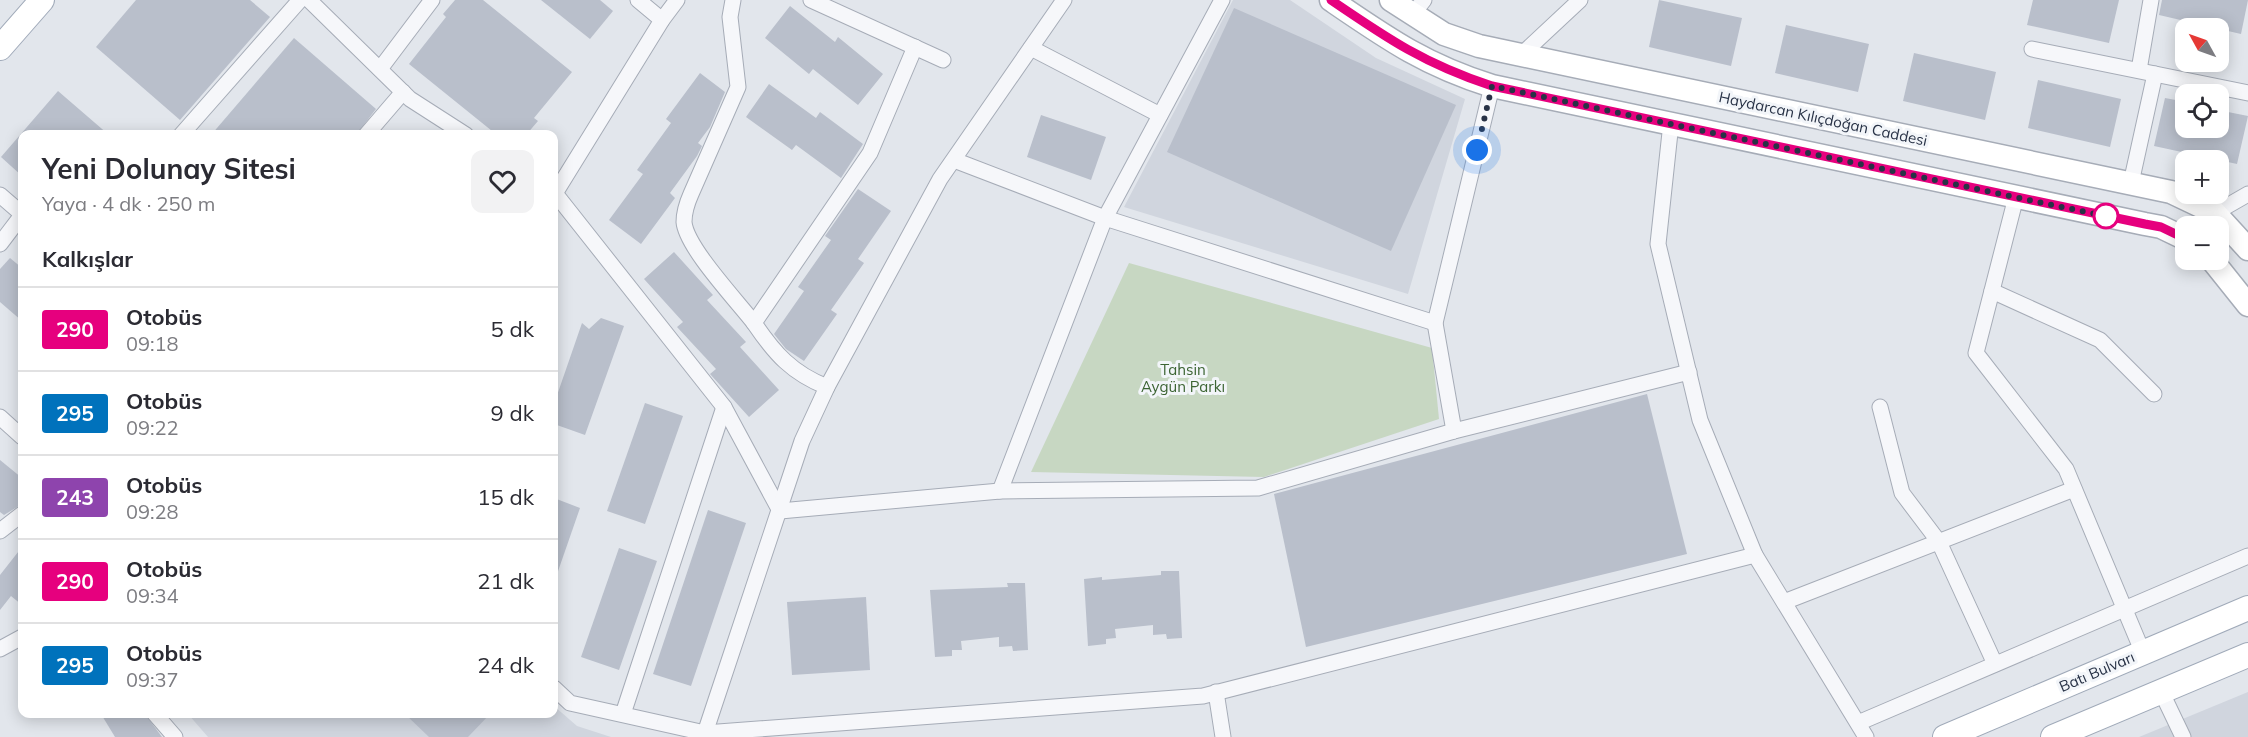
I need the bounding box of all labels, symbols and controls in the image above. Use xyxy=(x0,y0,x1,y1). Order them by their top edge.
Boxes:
north arrow xyxy=(2175,18,2229,72)
map controls xyxy=(2175,18,2229,270)
button: locate xyxy=(2175,84,2229,138)
street label: Haydarcan Kılıçdoğan Caddesi xyxy=(1717,87,1929,150)
your location xyxy=(1462,135,1492,165)
button: heart xyxy=(471,150,534,213)
button: + xyxy=(2175,150,2229,204)
text: Yeni Dolunay Sitesi xyxy=(42,151,296,186)
text: Yaya · 4 dk · 250 m xyxy=(42,191,215,216)
unlabelled marker xyxy=(2093,203,2119,229)
button: − xyxy=(2175,216,2229,270)
text: Kalkışlar xyxy=(42,245,133,273)
text: Otobüs xyxy=(126,303,202,331)
text: 5 dk xyxy=(491,315,534,343)
text: 290 xyxy=(56,316,94,342)
text: 09:18 xyxy=(126,331,179,356)
park label: Tahsin Aygün Parkı xyxy=(1141,360,1225,396)
text: Otobüs xyxy=(126,387,202,415)
text: 9 dk xyxy=(491,399,534,427)
text: 295 xyxy=(56,400,94,426)
text: 09:22 xyxy=(126,415,179,440)
text: Otobüs xyxy=(126,471,202,499)
text: 15 dk xyxy=(477,483,534,511)
text: 243 xyxy=(56,484,94,510)
text: 09:28 xyxy=(126,499,179,524)
text: Otobüs xyxy=(126,555,202,583)
text: 21 dk xyxy=(477,567,534,595)
text: 290 xyxy=(56,568,94,594)
text: 09:34 xyxy=(126,583,179,608)
text: Otobüs xyxy=(126,639,202,667)
street label: Batı Bulvarı xyxy=(2056,647,2137,696)
text: 24 dk xyxy=(477,651,534,679)
text: 295 xyxy=(56,652,94,678)
text: 09:37 xyxy=(126,667,179,692)

